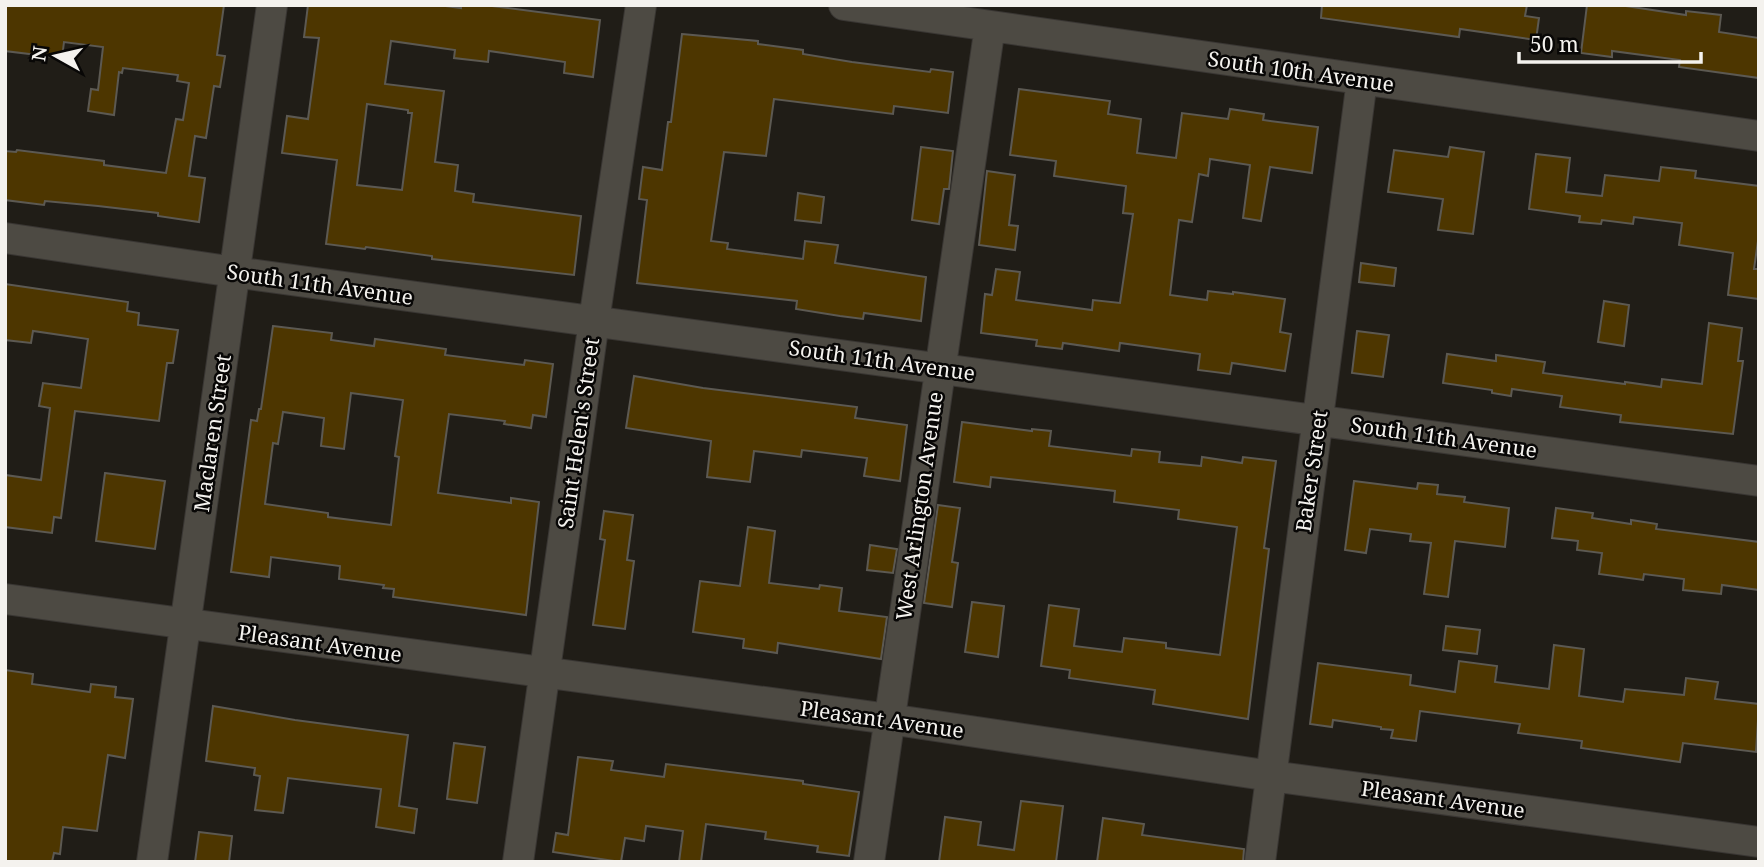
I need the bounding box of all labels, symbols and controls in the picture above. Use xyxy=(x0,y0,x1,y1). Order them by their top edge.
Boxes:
north arrow xyxy=(21,21,91,91)
scale bar xyxy=(1519,21,1701,65)
text: 50 m xyxy=(1530,30,1579,58)
text: N xyxy=(25,44,53,63)
street label: South 10th Avenue xyxy=(1206,44,1396,98)
street label: South 11th Avenue xyxy=(225,257,415,311)
street label: South 11th Avenue xyxy=(787,333,977,387)
street label: Saint Helen's Street xyxy=(551,336,605,530)
street label: Maclaren Street xyxy=(187,352,237,514)
street label: West Arlington Avenue xyxy=(889,390,949,622)
street label: Baker Street xyxy=(1289,408,1333,534)
street label: South 11th Avenue xyxy=(1349,410,1539,464)
street label: Pleasant Avenue xyxy=(236,618,404,668)
street label: Pleasant Avenue xyxy=(798,694,966,744)
street label: Pleasant Avenue xyxy=(1359,774,1527,824)

